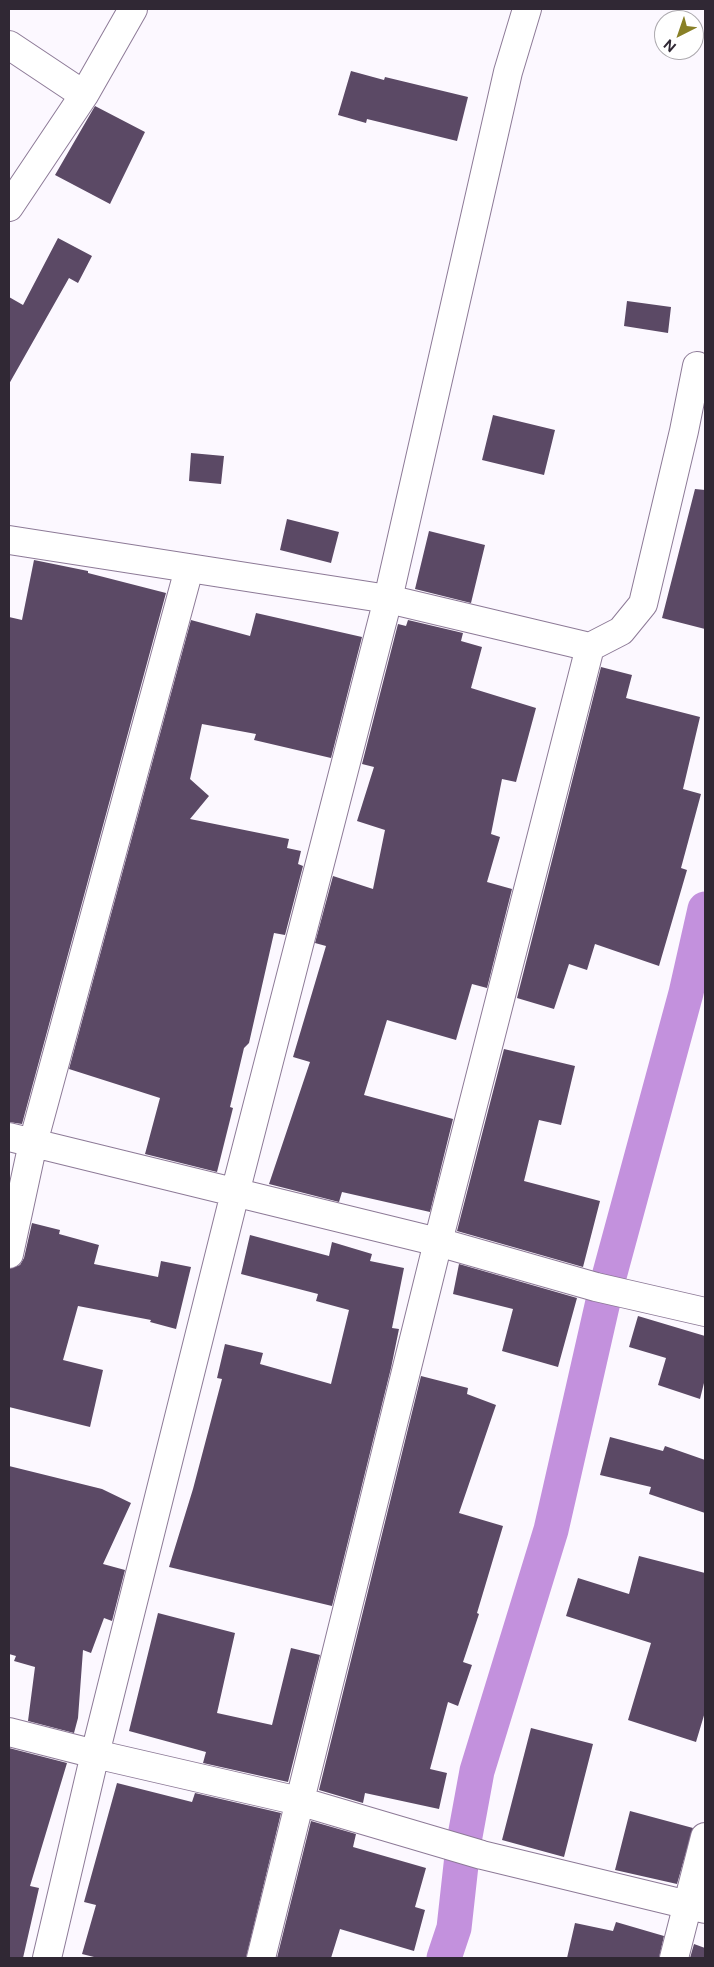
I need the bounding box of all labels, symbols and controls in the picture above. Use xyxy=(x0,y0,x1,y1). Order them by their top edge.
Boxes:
north arrow xyxy=(654,10,704,60)
text: N xyxy=(660,36,679,55)

